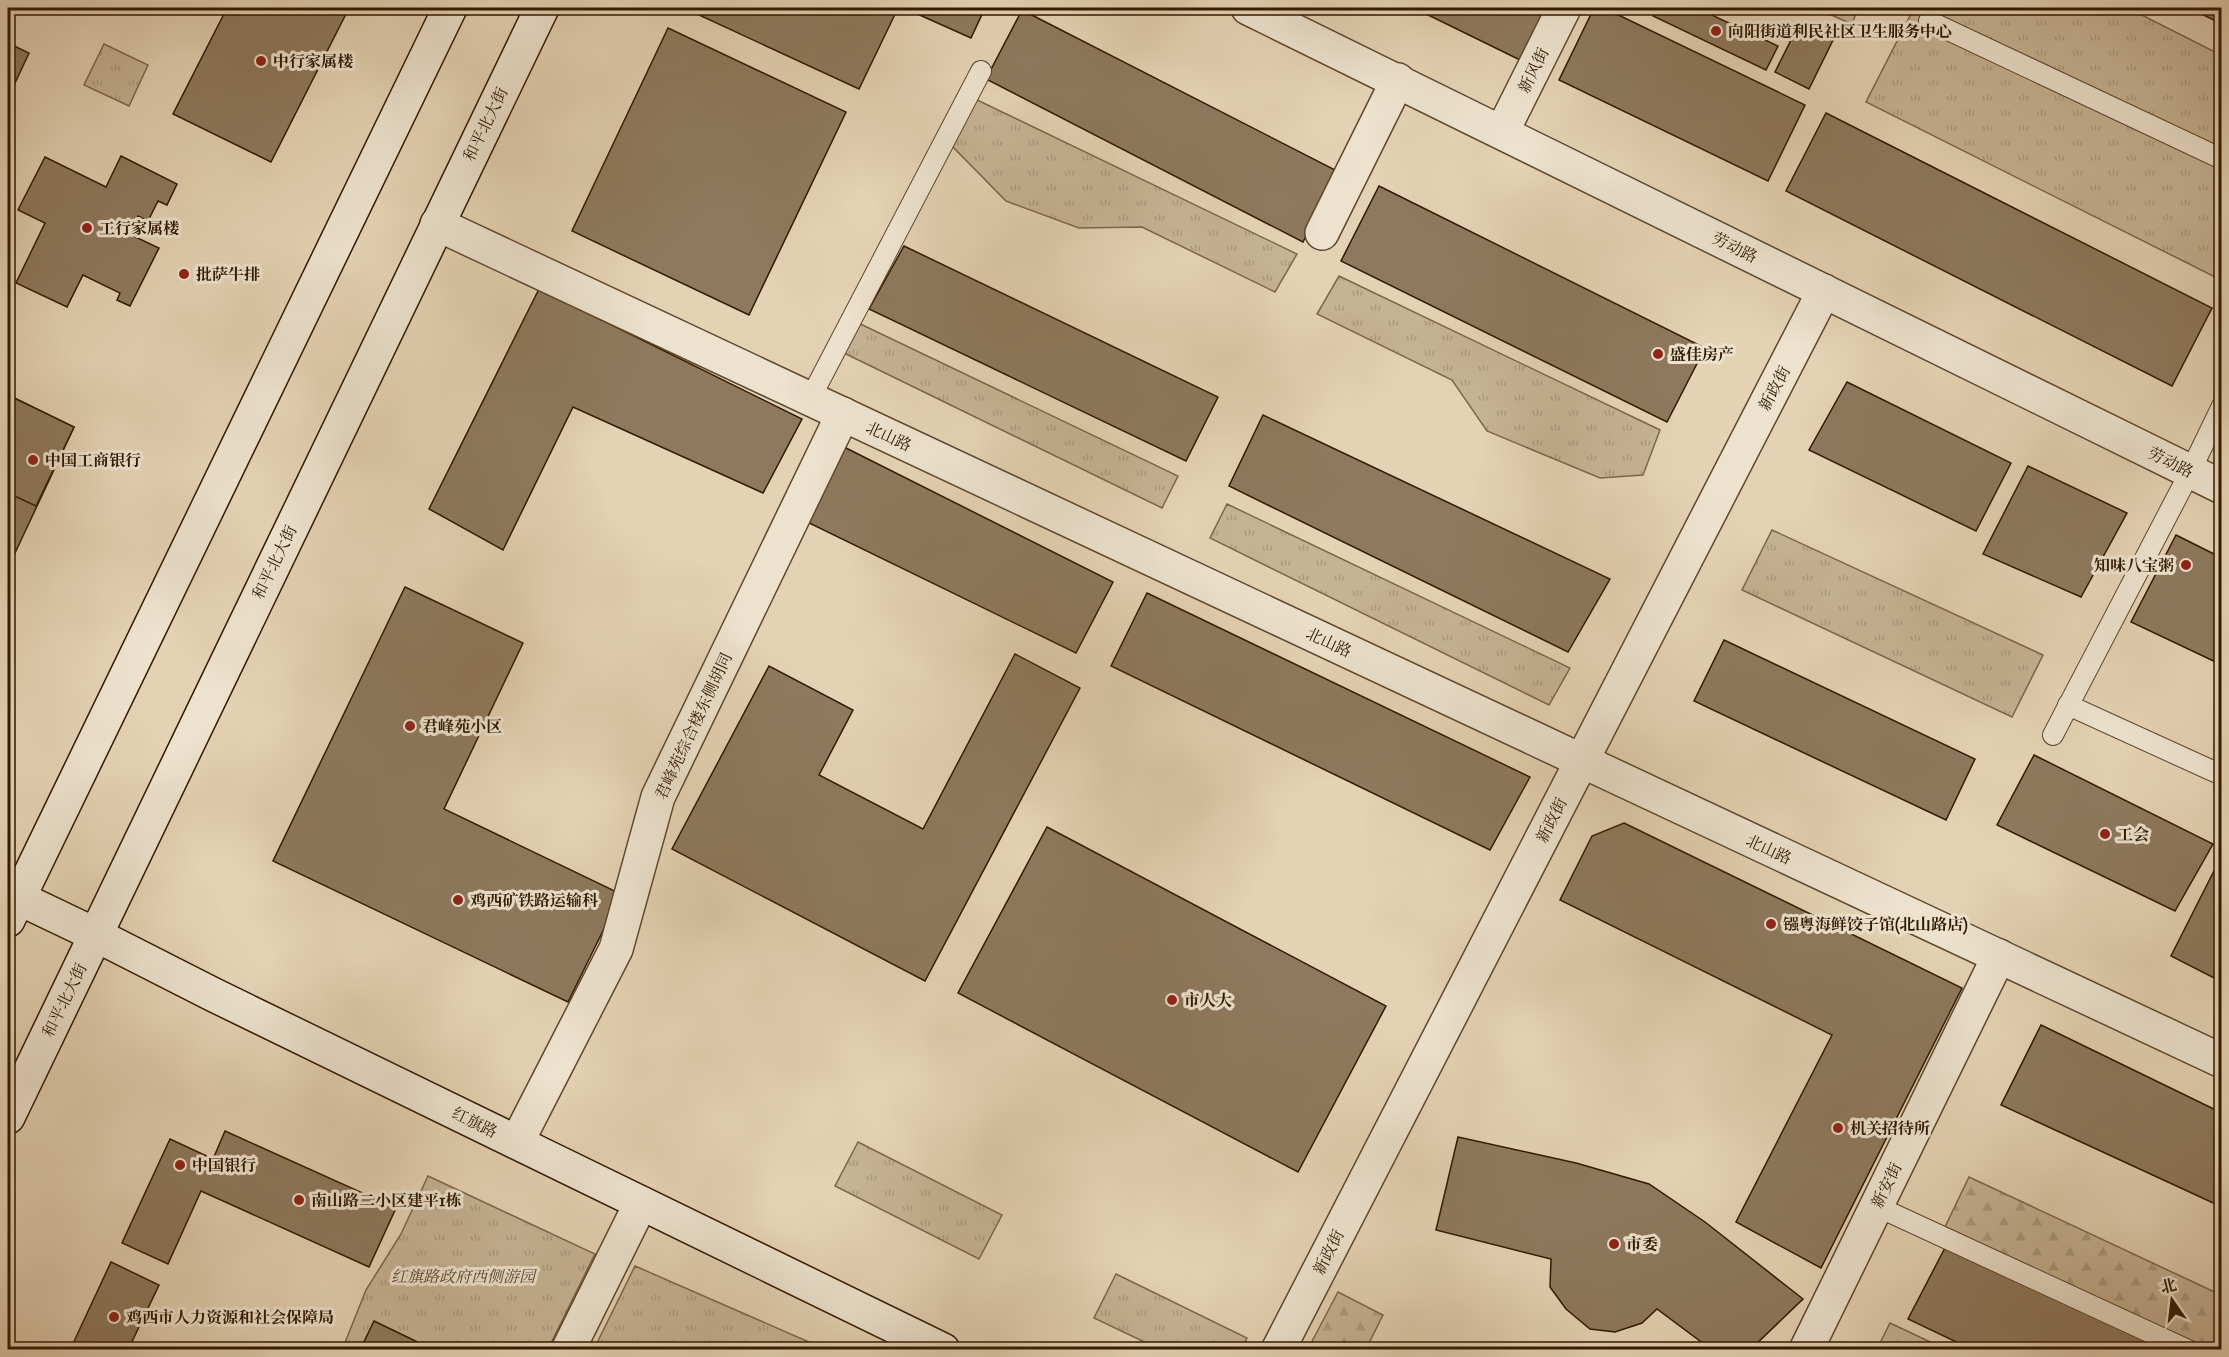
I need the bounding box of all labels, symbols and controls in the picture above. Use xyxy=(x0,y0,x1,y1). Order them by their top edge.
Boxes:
place label: 向阳街道利民社区卫生服务中心 xyxy=(1728,22,1952,41)
marker: 向阳街道利民社区卫生服务中心 xyxy=(1709,24,1723,38)
street label: 新风街 xyxy=(1514,44,1553,96)
place label: 中行家属楼 xyxy=(273,52,353,71)
marker: 中行家属楼 xyxy=(254,54,268,68)
street label: 和平北大街 xyxy=(459,84,512,164)
place label: 工行家属楼 xyxy=(99,219,179,238)
marker: 工行家属楼 xyxy=(80,221,94,235)
street label: 劳动路 xyxy=(1709,228,1761,267)
place label: 批萨牛排 xyxy=(196,265,260,284)
marker: 批萨牛排 xyxy=(177,267,191,281)
place label: 盛佳房产 xyxy=(1670,345,1734,364)
marker: 盛佳房产 xyxy=(1651,347,1665,361)
street label: 新政街 xyxy=(1755,363,1794,414)
street label: 北山路 xyxy=(863,418,915,455)
street label: 劳动路 xyxy=(2145,443,2197,482)
place label: 中国工商银行 xyxy=(45,451,141,470)
marker: 中国工商银行 xyxy=(26,453,40,467)
street label: 和平北大街 xyxy=(248,522,301,602)
place label: 知味八宝粥 xyxy=(2094,556,2174,575)
marker: 知味八宝粥 xyxy=(2179,558,2193,572)
street label: 北山路 xyxy=(1303,624,1355,661)
street label: 君峰苑综合楼东侧胡同 xyxy=(651,650,736,803)
place label: 君峰苑小区 xyxy=(422,717,502,736)
marker: 君峰苑小区 xyxy=(403,719,417,733)
street label: 新政街 xyxy=(1532,795,1571,846)
place label: 工会 xyxy=(2117,825,2149,844)
marker: 工会 xyxy=(2098,827,2112,841)
street label: 北山路 xyxy=(1743,831,1795,868)
place label: 鸡西矿铁路运输科 xyxy=(470,891,599,910)
marker: 鸡西矿铁路运输科 xyxy=(451,893,465,907)
place label: 镪粤海鲜饺子馆(北山路店) xyxy=(1783,915,1968,935)
marker: 镪粤海鲜饺子馆(北山路店) xyxy=(1764,917,1778,931)
street label: 和平北大街 xyxy=(38,960,91,1040)
place label: 市人大 xyxy=(1184,991,1232,1010)
marker: 市人大 xyxy=(1165,993,1179,1007)
street label: 红旗路 xyxy=(449,1103,501,1142)
place label: 机关招待所 xyxy=(1850,1119,1930,1138)
marker: 机关招待所 xyxy=(1831,1121,1845,1135)
place label: 中国银行 xyxy=(192,1156,256,1175)
marker: 中国银行 xyxy=(173,1158,187,1172)
street label: 新安街 xyxy=(1867,1159,1906,1211)
place label: 南山路二小区建平1栋 xyxy=(311,1191,461,1210)
marker: 南山路二小区建平1栋 xyxy=(292,1193,306,1207)
street label: 新政街 xyxy=(1309,1227,1348,1278)
place label: 市委 xyxy=(1626,1235,1658,1254)
marker: 市委 xyxy=(1607,1237,1621,1251)
park label: 红旗路政府西侧游园 xyxy=(391,1267,538,1286)
north arrow xyxy=(2142,1270,2202,1330)
text: 北 xyxy=(2158,1275,2179,1297)
place label: 鸡西市人力资源和社会保障局 xyxy=(126,1308,334,1327)
marker: 鸡西市人力资源和社会保障局 xyxy=(107,1310,121,1324)

